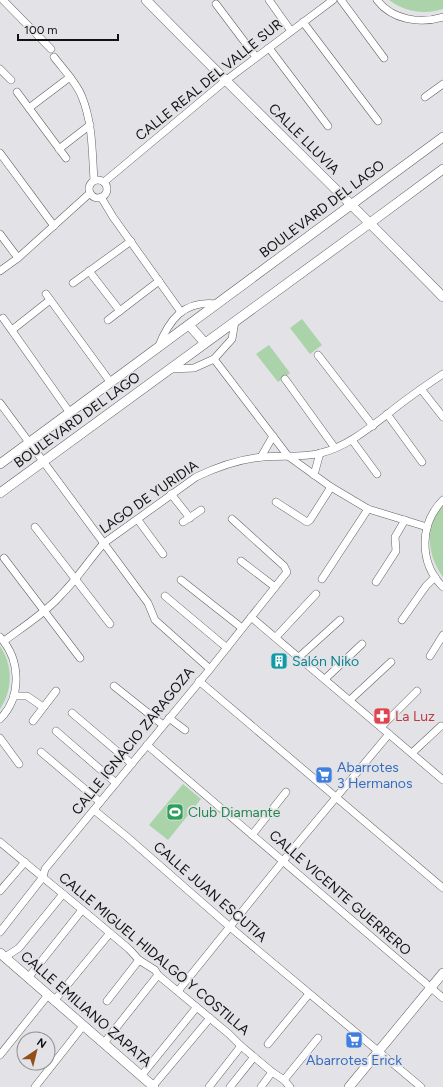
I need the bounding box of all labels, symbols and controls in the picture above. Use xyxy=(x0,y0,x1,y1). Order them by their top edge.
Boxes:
street label: CALLE REAL DEL VALLE SUR xyxy=(132,15,286,144)
scale bar xyxy=(18,16,118,42)
text: 100 m xyxy=(24,23,58,37)
street label: CALLE LLUVIA xyxy=(265,100,343,178)
street label: BOULEVARD DEL LAGO xyxy=(256,156,388,261)
street label: BOULEVARD DEL LAGO xyxy=(11,368,144,472)
street label: LAGO DE YURIDIA xyxy=(96,456,202,537)
building icon: Salón Niko xyxy=(269,651,289,671)
place label: Salón Niko xyxy=(292,653,359,670)
street label: CALLE IGNACIO ZARAGOZA xyxy=(68,663,198,818)
pharmacy icon: La Luz xyxy=(372,706,392,726)
place label: La Luz xyxy=(395,708,435,725)
place label: Abarrotes 3 Hermanos xyxy=(337,759,412,792)
supermarket icon: Abarrotes 3 Hermanos xyxy=(314,765,334,785)
sports icon: Club Diamante xyxy=(165,802,185,822)
place label: Club Diamante xyxy=(188,804,281,821)
street label: CALLE VICENTE GUERRERO xyxy=(266,827,414,959)
street label: CALLE JUAN ESCUTIA xyxy=(150,838,270,946)
street label: CALLE MIGUEL HIDALGO Y COSTILLA xyxy=(55,869,253,1039)
street label: CALLE EMILIANO ZAPATA xyxy=(17,948,155,1070)
supermarket icon: Abarrotes Erick xyxy=(344,1030,364,1050)
north arrow xyxy=(16,1031,56,1071)
place label: Abarrotes Erick xyxy=(306,1052,402,1069)

